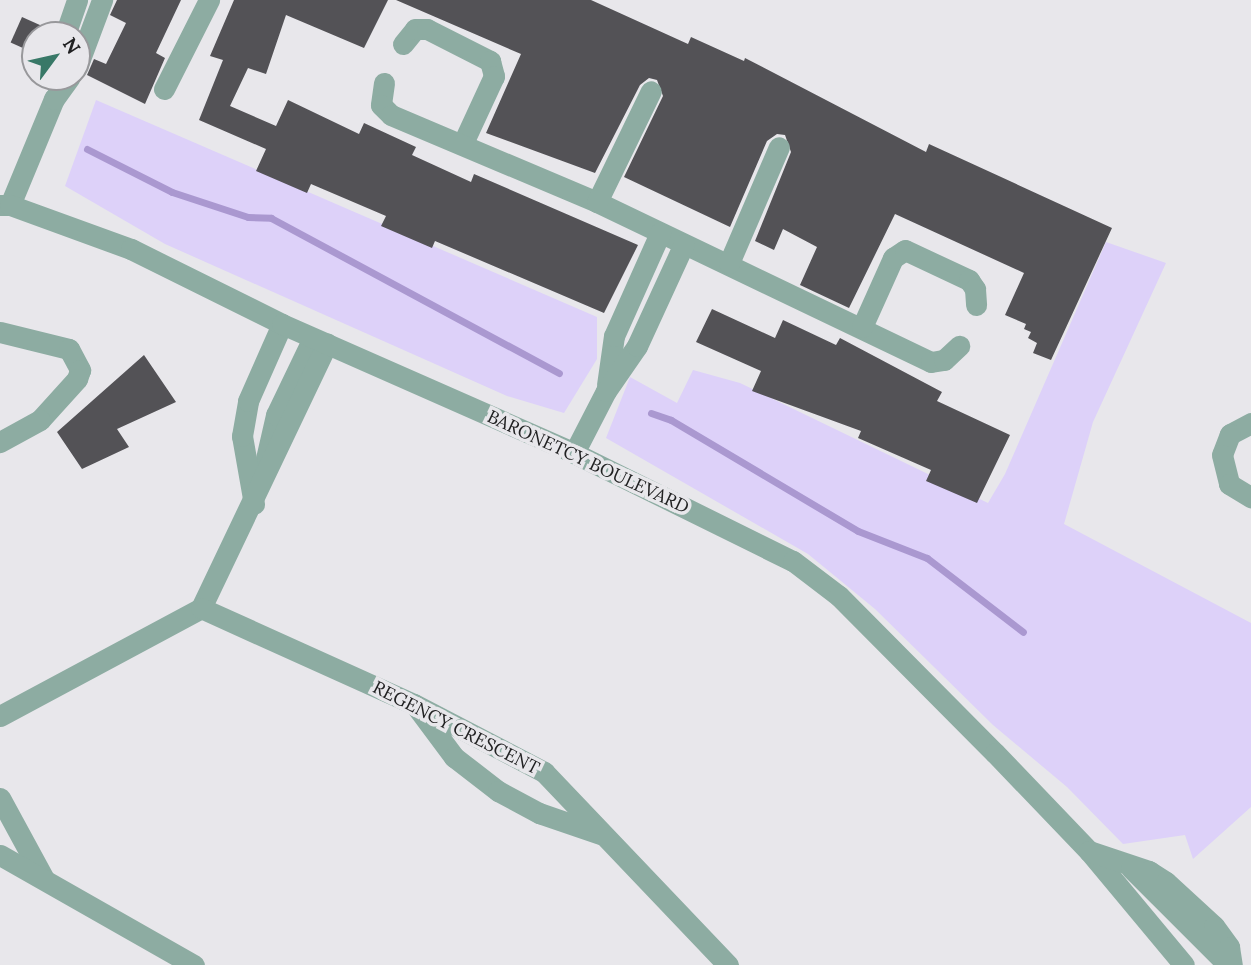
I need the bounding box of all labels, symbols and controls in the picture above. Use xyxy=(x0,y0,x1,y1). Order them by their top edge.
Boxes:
north arrow xyxy=(21,21,91,91)
text: N xyxy=(58,33,86,58)
street label: BARONETCY BOULEVARD xyxy=(484,406,692,518)
street label: REGENCY CRESCENT xyxy=(369,677,543,779)

